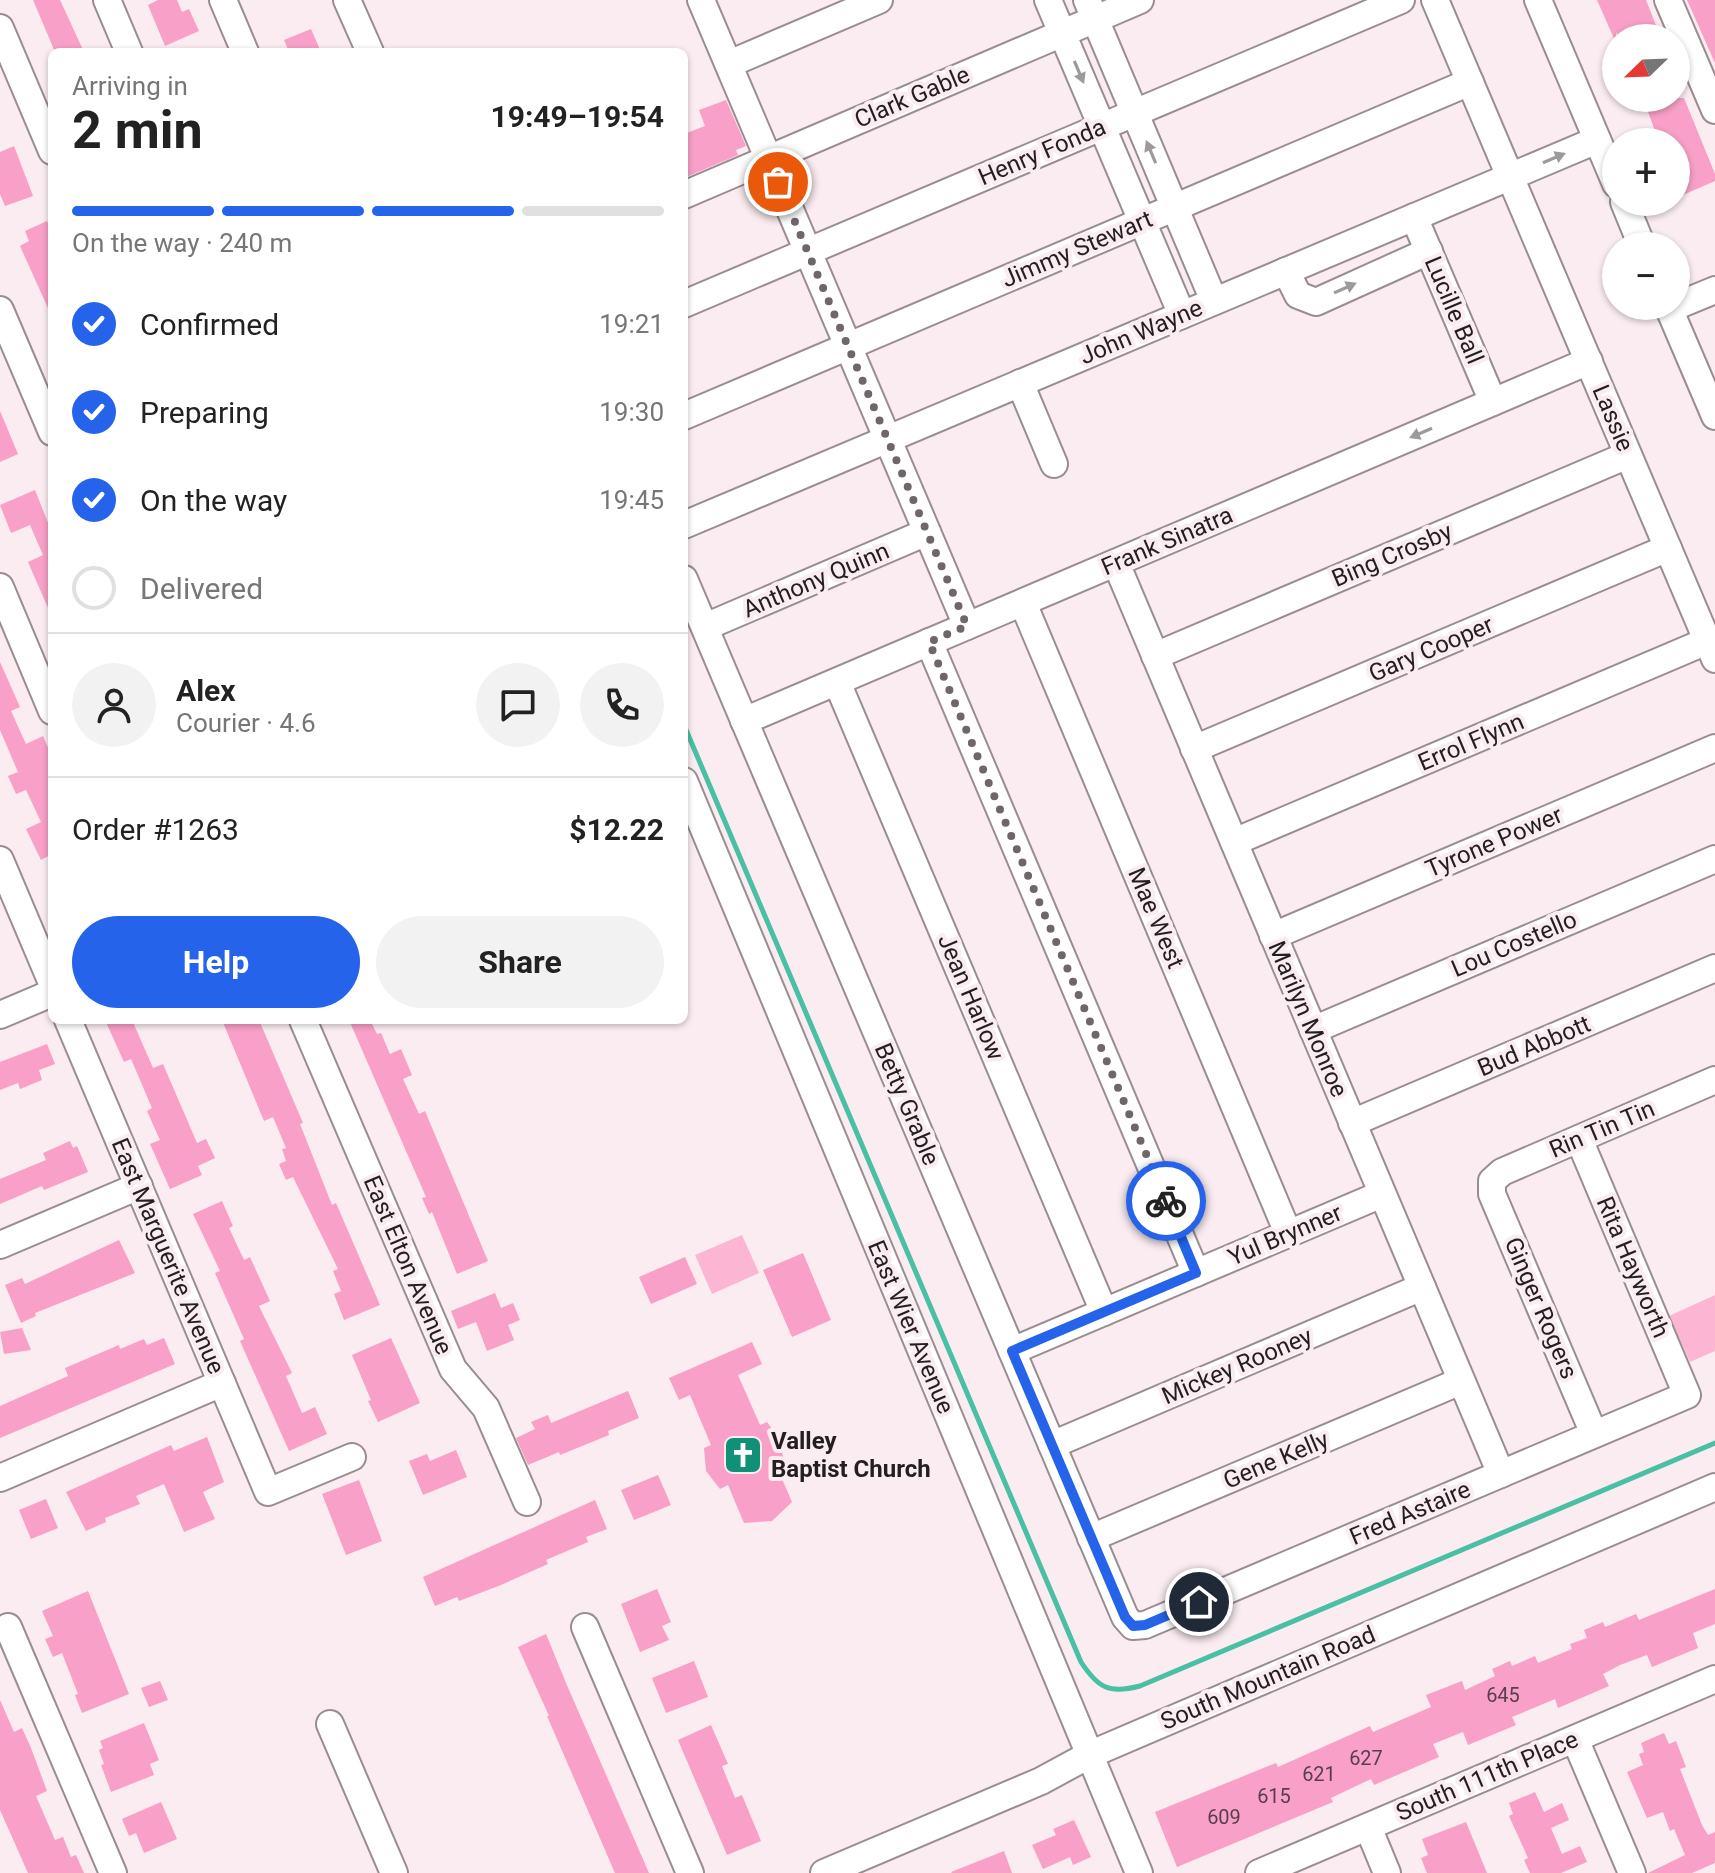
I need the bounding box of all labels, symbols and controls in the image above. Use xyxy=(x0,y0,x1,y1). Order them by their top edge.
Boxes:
north arrow xyxy=(1602,24,1690,112)
map controls xyxy=(1602,24,1690,320)
street label: Clark Gable xyxy=(850,60,974,134)
one-way arrow xyxy=(1072,60,1085,84)
text: Arriving in xyxy=(72,71,188,101)
text: 19:49–19:54 xyxy=(490,99,664,134)
text: 2 min xyxy=(72,100,203,161)
street label: Henry Fonda xyxy=(974,113,1110,191)
button: + xyxy=(1602,128,1690,216)
one-way arrow xyxy=(1144,140,1157,164)
pin xyxy=(744,148,812,216)
one-way arrow xyxy=(1542,152,1566,165)
icon: bag xyxy=(756,160,800,204)
street label: Jimmy Stewart xyxy=(997,205,1157,293)
text: On the way · 240 m xyxy=(72,228,292,258)
button: − xyxy=(1602,232,1690,320)
street label: Lucille Ball xyxy=(1419,252,1489,368)
one-way arrow xyxy=(1333,282,1357,295)
street label: John Wayne xyxy=(1075,294,1207,370)
icon: check xyxy=(72,302,116,346)
text: Confirmed xyxy=(140,307,279,342)
text: 19:21 xyxy=(599,309,664,339)
street label: Lassie xyxy=(1587,381,1639,455)
icon: check xyxy=(72,390,116,434)
text: Preparing xyxy=(140,395,269,430)
text: 19:30 xyxy=(599,397,664,427)
one-way arrow xyxy=(1409,426,1433,439)
icon: check xyxy=(72,478,116,522)
text: On the way xyxy=(140,483,287,518)
text: 19:45 xyxy=(599,485,664,515)
street label: Frank Sinatra xyxy=(1097,501,1237,581)
street label: Bing Crosby xyxy=(1328,517,1457,593)
street label: Anthony Quinn xyxy=(739,537,893,623)
text: Delivered xyxy=(140,571,263,606)
street label: Gary Cooper xyxy=(1365,610,1497,688)
button: person xyxy=(72,663,156,747)
button: chat xyxy=(476,663,560,747)
button: phone xyxy=(580,663,664,747)
text: Alex xyxy=(176,673,236,708)
street label: Errol Flynn xyxy=(1414,707,1528,777)
text: Courier · 4.6 xyxy=(176,708,316,738)
street label: Tyrone Power xyxy=(1421,801,1567,883)
text: Order #1263 xyxy=(72,812,239,847)
text: $12.22 xyxy=(569,812,664,847)
street label: Mae West xyxy=(1122,863,1190,973)
street label: Lou Costello xyxy=(1447,905,1581,983)
button: Help xyxy=(72,916,360,1008)
button: Share xyxy=(376,916,664,1008)
street label: Jean Harlow xyxy=(932,930,1010,1064)
street label: Marilyn Monroe xyxy=(1263,937,1353,1101)
street label: Bud Abbott xyxy=(1473,1010,1595,1082)
street label: Betty Grable xyxy=(869,1039,945,1169)
street label: Rin Tin Tin xyxy=(1545,1094,1659,1164)
street label: East Marguerite Avenue xyxy=(106,1134,230,1378)
courier xyxy=(1126,1161,1206,1241)
street label: East Elton Avenue xyxy=(358,1171,458,1359)
icon: bike xyxy=(1144,1179,1188,1223)
street label: Rita Hayworth xyxy=(1591,1192,1675,1342)
street label: Yul Brynner xyxy=(1224,1198,1346,1272)
street label: Ginger Rogers xyxy=(1499,1233,1583,1383)
street label: East Wier Avenue xyxy=(862,1236,960,1418)
street label: Mickey Rooney xyxy=(1158,1322,1317,1410)
street label: Gene Kelly xyxy=(1219,1425,1333,1495)
place label: Valley Baptist Church xyxy=(771,1427,931,1483)
church icon: Valley Baptist Church xyxy=(722,1434,764,1476)
street label: Fred Astaire xyxy=(1345,1475,1475,1551)
pin xyxy=(1165,1568,1233,1636)
icon: home xyxy=(1177,1580,1221,1624)
street label: South Mountain Road xyxy=(1157,1620,1379,1736)
house number: 645 xyxy=(1486,1683,1520,1707)
street label: South 111th Place xyxy=(1392,1725,1582,1827)
house number: 627 xyxy=(1349,1746,1383,1770)
house number: 621 xyxy=(1302,1762,1336,1786)
house number: 615 xyxy=(1257,1784,1291,1808)
house number: 609 xyxy=(1207,1805,1241,1829)

